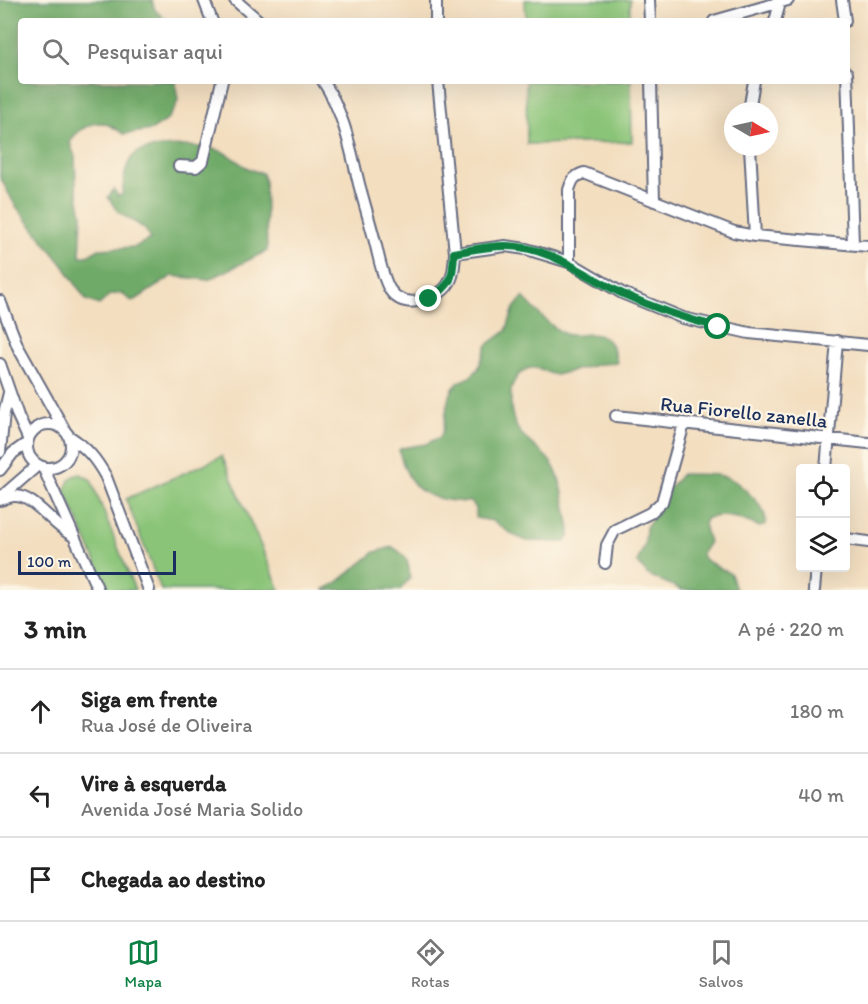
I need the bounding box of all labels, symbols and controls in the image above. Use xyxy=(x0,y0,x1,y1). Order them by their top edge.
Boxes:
search box xyxy=(18,18,850,84)
icon: search xyxy=(39,35,72,68)
text: Pesquisar aqui xyxy=(87,38,223,65)
north arrow xyxy=(724,102,778,156)
route end xyxy=(415,285,441,311)
route start xyxy=(704,313,730,339)
street label: Rua Fiorello zanella xyxy=(659,391,829,433)
map controls xyxy=(796,464,850,572)
button: locate xyxy=(796,464,850,518)
button: layers xyxy=(796,518,850,572)
scale bar xyxy=(18,548,176,576)
text: 100 m xyxy=(27,552,71,571)
text: 3 min xyxy=(24,613,86,645)
text: A pé · 220 m xyxy=(738,617,844,641)
text: Siga em frente xyxy=(81,686,217,713)
icon: ahead xyxy=(24,695,57,728)
text: 180 m xyxy=(790,699,844,723)
text: Rua José de Oliveira xyxy=(81,713,252,737)
text: Vire à esquerda xyxy=(81,770,226,797)
icon: left xyxy=(24,779,57,812)
text: 40 m xyxy=(798,783,844,807)
text: Avenida José Maria Solido xyxy=(81,797,303,821)
icon: arrive xyxy=(24,863,57,896)
text: Chegada ao destino xyxy=(81,866,265,893)
tab: Mapa xyxy=(125,936,162,991)
tab: Rotas xyxy=(411,936,450,991)
tab: Salvos xyxy=(699,936,743,991)

